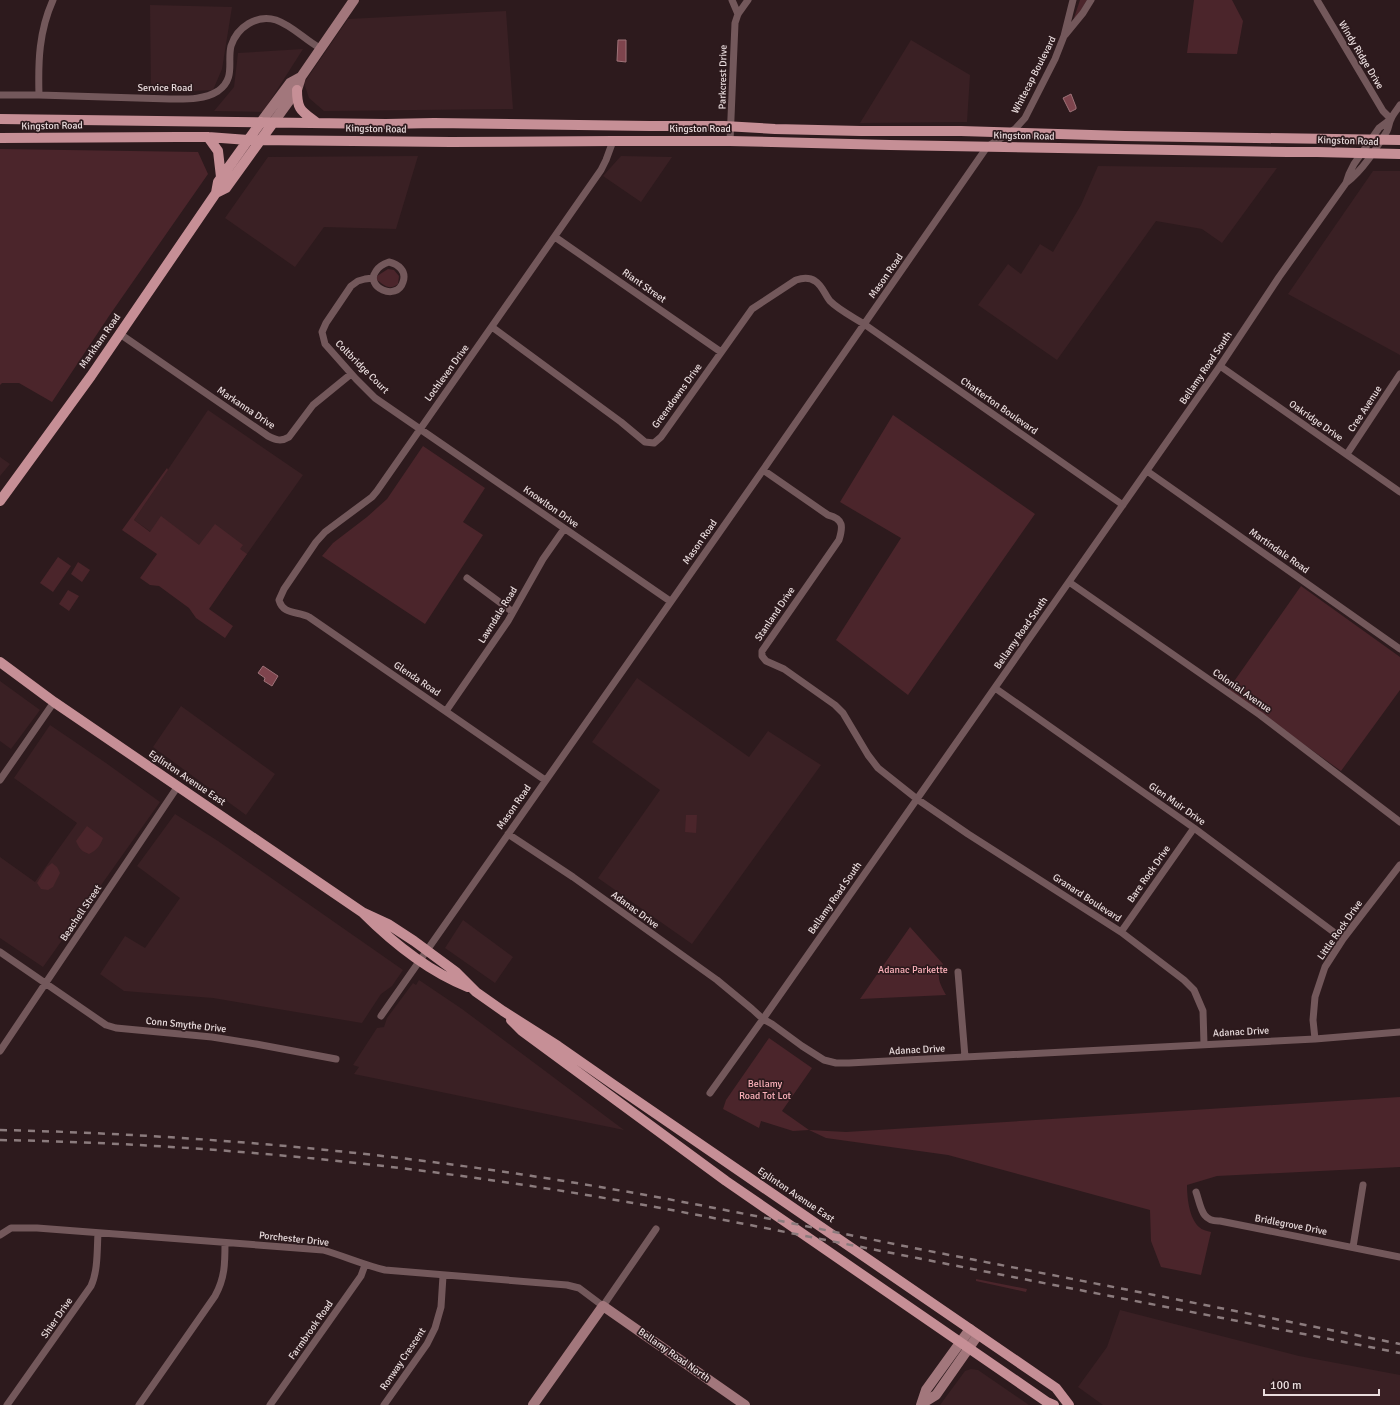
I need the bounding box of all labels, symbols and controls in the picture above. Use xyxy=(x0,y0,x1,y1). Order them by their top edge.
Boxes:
street label: Windy Ridge Drive xyxy=(1336,19,1386,91)
street label: Whitecap Boulevard xyxy=(1009,34,1059,116)
street label: Parkcrest Drive xyxy=(716,45,730,109)
street label: Service Road xyxy=(138,82,192,94)
street label: Kingston Road xyxy=(21,119,83,133)
street label: Kingston Road xyxy=(345,122,407,136)
street label: Kingston Road xyxy=(669,123,731,135)
street label: Kingston Road xyxy=(993,129,1055,143)
street label: Kingston Road xyxy=(1317,134,1379,148)
street label: Mason Road xyxy=(866,251,906,301)
street label: Riant Street xyxy=(620,266,669,306)
street label: Markham Road xyxy=(77,311,123,371)
street label: Bellamy Road South xyxy=(1177,329,1235,407)
street label: Coltbridge Court xyxy=(333,338,392,397)
street label: Lochleven Drive xyxy=(422,342,472,404)
street label: Greendowns Drive xyxy=(649,361,705,431)
street label: Chatterton Boulevard xyxy=(958,375,1040,437)
street label: Cree Avenue xyxy=(1346,383,1384,435)
street label: Markanna Drive xyxy=(215,384,277,432)
street label: Oakridge Drive xyxy=(1287,398,1345,444)
street label: Knowlton Drive xyxy=(521,483,581,531)
street label: Mason Road xyxy=(680,517,720,567)
street label: Martindale Road xyxy=(1247,526,1311,576)
street label: Lawndale Road xyxy=(476,584,520,646)
street label: Stanland Drive xyxy=(752,585,798,643)
street label: Bellamy Road South xyxy=(992,595,1050,671)
street label: Glenda Road xyxy=(391,659,443,699)
street label: Colonial Avenue xyxy=(1210,666,1274,716)
street label: Eglinton Avenue East xyxy=(146,748,228,808)
street label: Glen Muir Drive xyxy=(1146,780,1208,828)
street label: Mason Road xyxy=(494,782,534,832)
street label: Bare Rock Drive xyxy=(1125,843,1173,905)
street label: Bellamy Road South xyxy=(806,860,864,936)
street label: Granard Boulevard xyxy=(1050,871,1124,925)
street label: Beachell Street xyxy=(58,882,104,943)
street label: Adanac Drive xyxy=(609,889,661,931)
street label: Little Rock Drive xyxy=(1315,898,1365,962)
park label: Adanac Parkette xyxy=(878,964,948,976)
street label: Conn Smythe Drive xyxy=(145,1015,227,1035)
street label: Adanac Drive xyxy=(1213,1025,1269,1039)
street label: Adanac Drive xyxy=(889,1043,945,1057)
park label: Bellamy Road Tot Lot xyxy=(739,1078,792,1102)
street label: Eglinton Avenue East xyxy=(755,1165,837,1225)
street label: Bridlegrove Drive xyxy=(1254,1212,1328,1238)
street label: Porchester Drive xyxy=(258,1229,330,1249)
street label: Shier Drive xyxy=(39,1295,75,1341)
street label: Farmbrook Road xyxy=(286,1298,336,1362)
street label: Ronway Crescent xyxy=(378,1325,429,1393)
street label: Bellamy Road North xyxy=(636,1326,712,1384)
scale bar xyxy=(1264,1371,1379,1397)
text: 100 m xyxy=(1270,1378,1302,1393)

